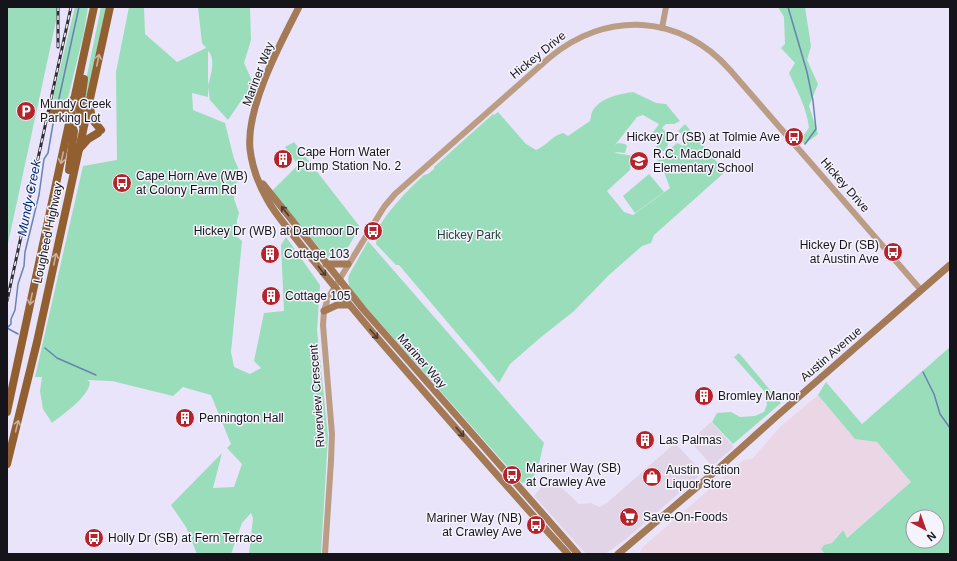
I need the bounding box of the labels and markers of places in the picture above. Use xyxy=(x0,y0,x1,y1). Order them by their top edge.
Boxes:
place label: Mundy Creek Parking Lot xyxy=(40,97,112,125)
parking icon: Mundy Creek Parking Lot xyxy=(15,100,37,122)
bus stop icon: Hickey Dr (SB) at Tolmie Ave xyxy=(783,126,805,148)
place label: Hickey Dr (SB) at Tolmie Ave xyxy=(626,130,780,144)
place label: Cape Horn Water Pump Station No. 2 xyxy=(297,145,401,173)
place label: R.C. MacDonald Elementary School xyxy=(653,147,754,175)
building icon: Cape Horn Water Pump Station No. 2 xyxy=(272,148,294,170)
school or university icon: R.C. MacDonald Elementary School xyxy=(628,150,650,172)
place label: Cape Horn Ave (WB) at Colony Farm Rd xyxy=(136,169,248,197)
bus stop icon: Cape Horn Ave (WB) at Colony Farm Rd xyxy=(111,172,133,194)
bus stop icon: Hickey Dr (WB) at Dartmoor Dr xyxy=(362,220,384,242)
place label: Hickey Dr (WB) at Dartmoor Dr xyxy=(194,224,359,238)
place label: Hickey Dr (SB) at Austin Ave xyxy=(800,238,879,266)
bus stop icon: Hickey Dr (SB) at Austin Ave xyxy=(882,241,904,263)
building icon: Cottage 103 xyxy=(259,243,281,265)
place label: Cottage 103 xyxy=(284,247,350,261)
building icon: Cottage 105 xyxy=(260,285,282,307)
place label: Cottage 105 xyxy=(285,289,351,303)
building icon: Bromley Manor xyxy=(693,385,715,407)
place label: Bromley Manor xyxy=(718,389,799,403)
building icon: Pennington Hall xyxy=(174,407,196,429)
place label: Pennington Hall xyxy=(199,411,284,425)
building icon: Las Palmas xyxy=(634,429,656,451)
place label: Las Palmas xyxy=(659,433,722,447)
place label: Mariner Way (SB) at Crawley Ave xyxy=(526,461,621,489)
place label: Austin Station Liquor Store xyxy=(666,463,740,491)
bus stop icon: Mariner Way (SB) at Crawley Ave xyxy=(501,464,523,486)
shop icon: Austin Station Liquor Store xyxy=(641,466,663,488)
supermarket icon: Save-On-Foods xyxy=(618,506,640,528)
place label: Save-On-Foods xyxy=(643,510,728,524)
place label: Mariner Way (NB) at Crawley Ave xyxy=(426,511,522,539)
bus stop icon: Mariner Way (NB) at Crawley Ave xyxy=(525,514,547,536)
bus stop icon: Holly Dr (SB) at Fern Terrace xyxy=(83,527,105,549)
place label: Holly Dr (SB) at Fern Terrace xyxy=(108,531,263,545)

